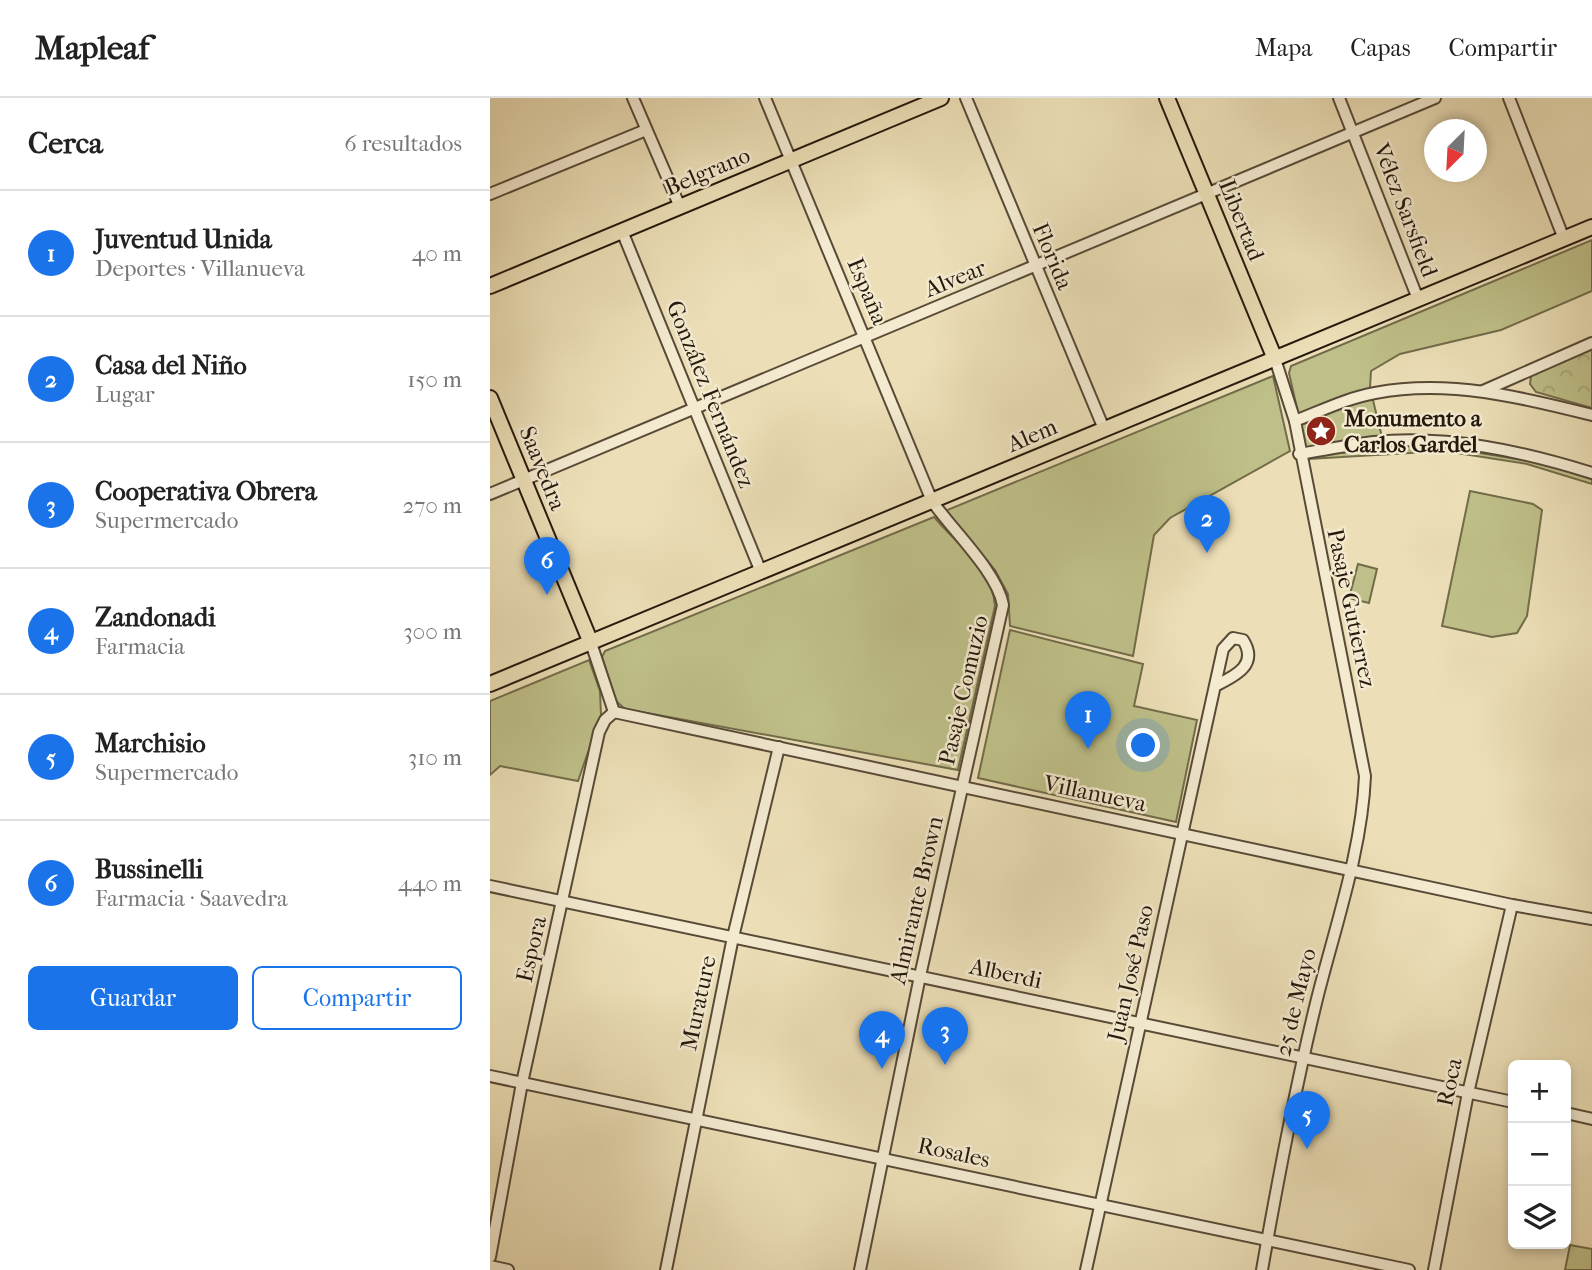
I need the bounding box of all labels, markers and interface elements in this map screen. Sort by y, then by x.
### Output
text: Mapleaf [35,29,149,68]
text: Mapa [1255,34,1312,62]
text: Capas [1350,34,1411,62]
text: Compartir [1449,34,1557,62]
north arrow [1424,119,1487,182]
text: Cerca [28,126,103,161]
text: 6 resultados [344,130,462,157]
street label: Vélez Sarsfield [1367,138,1444,281]
street label: Belgrano [660,141,754,202]
street label: Libertad [1213,176,1270,265]
street label: Florida [1026,219,1079,294]
text: Juventud Unida [95,224,272,255]
text: 1 [47,240,55,267]
text: 40 m [412,240,462,267]
street label: España [842,254,894,329]
street label: Alvear [920,254,990,303]
text: Deportes · Villanueva [95,255,305,282]
street label: González Fernández [661,297,760,492]
text: Casa del Niño [95,350,247,381]
text: 2 [45,366,57,393]
text: 150 m [407,366,462,393]
text: Lugar [95,381,155,408]
place label: Monumento a Carlos Gardel [1344,405,1483,458]
street label: Alem [1002,413,1061,458]
place icon: Monumento a Carlos Gardel [1304,414,1338,448]
street label: Saavedra [514,422,572,514]
text: Cooperativa Obrera [95,476,317,507]
text: 3 [46,492,56,519]
text: 270 m [402,492,462,519]
pin: 2 [1184,495,1230,553]
text: Supermercado [95,507,239,534]
street label: Pasaje Gutierrez [1321,526,1382,690]
pin: 6 [524,537,570,595]
text: Zandonadi [95,602,216,633]
street label: Pasaje Comuzio [933,613,994,768]
text: 4 [44,618,58,645]
text: 300 m [403,618,462,645]
text: Farmacia [95,633,185,660]
pin: 1 [1065,691,1111,749]
text: Marchisio [95,728,206,759]
your location [1126,728,1160,762]
text: 5 [46,744,56,771]
text: 310 m [408,744,462,771]
text: Supermercado [95,759,239,786]
street label: Villanueva [1040,769,1149,818]
street label: Almirante Brown [884,813,949,988]
text: Bussinelli [95,854,203,885]
text: 6 [45,870,57,897]
text: 440 m [398,870,462,897]
text: Farmacia · Saavedra [95,885,288,912]
street label: Juan José Paso [1101,902,1159,1046]
street label: Espora [511,913,552,985]
street label: 25 de Mayo [1269,945,1322,1059]
street label: Alberdi [966,952,1045,994]
street label: Murature [675,953,722,1053]
button: Guardar [28,966,238,1030]
button: Compartir [252,966,462,1030]
pin: 3 [922,1007,968,1065]
pin: 4 [859,1011,905,1069]
street label: Roca [1431,1055,1468,1109]
map controls [1508,1060,1571,1249]
button: + [1508,1060,1571,1123]
pin: 5 [1284,1091,1330,1149]
button: − [1508,1123,1571,1186]
street label: Rosales [915,1132,993,1173]
button: layers [1508,1186,1571,1249]

